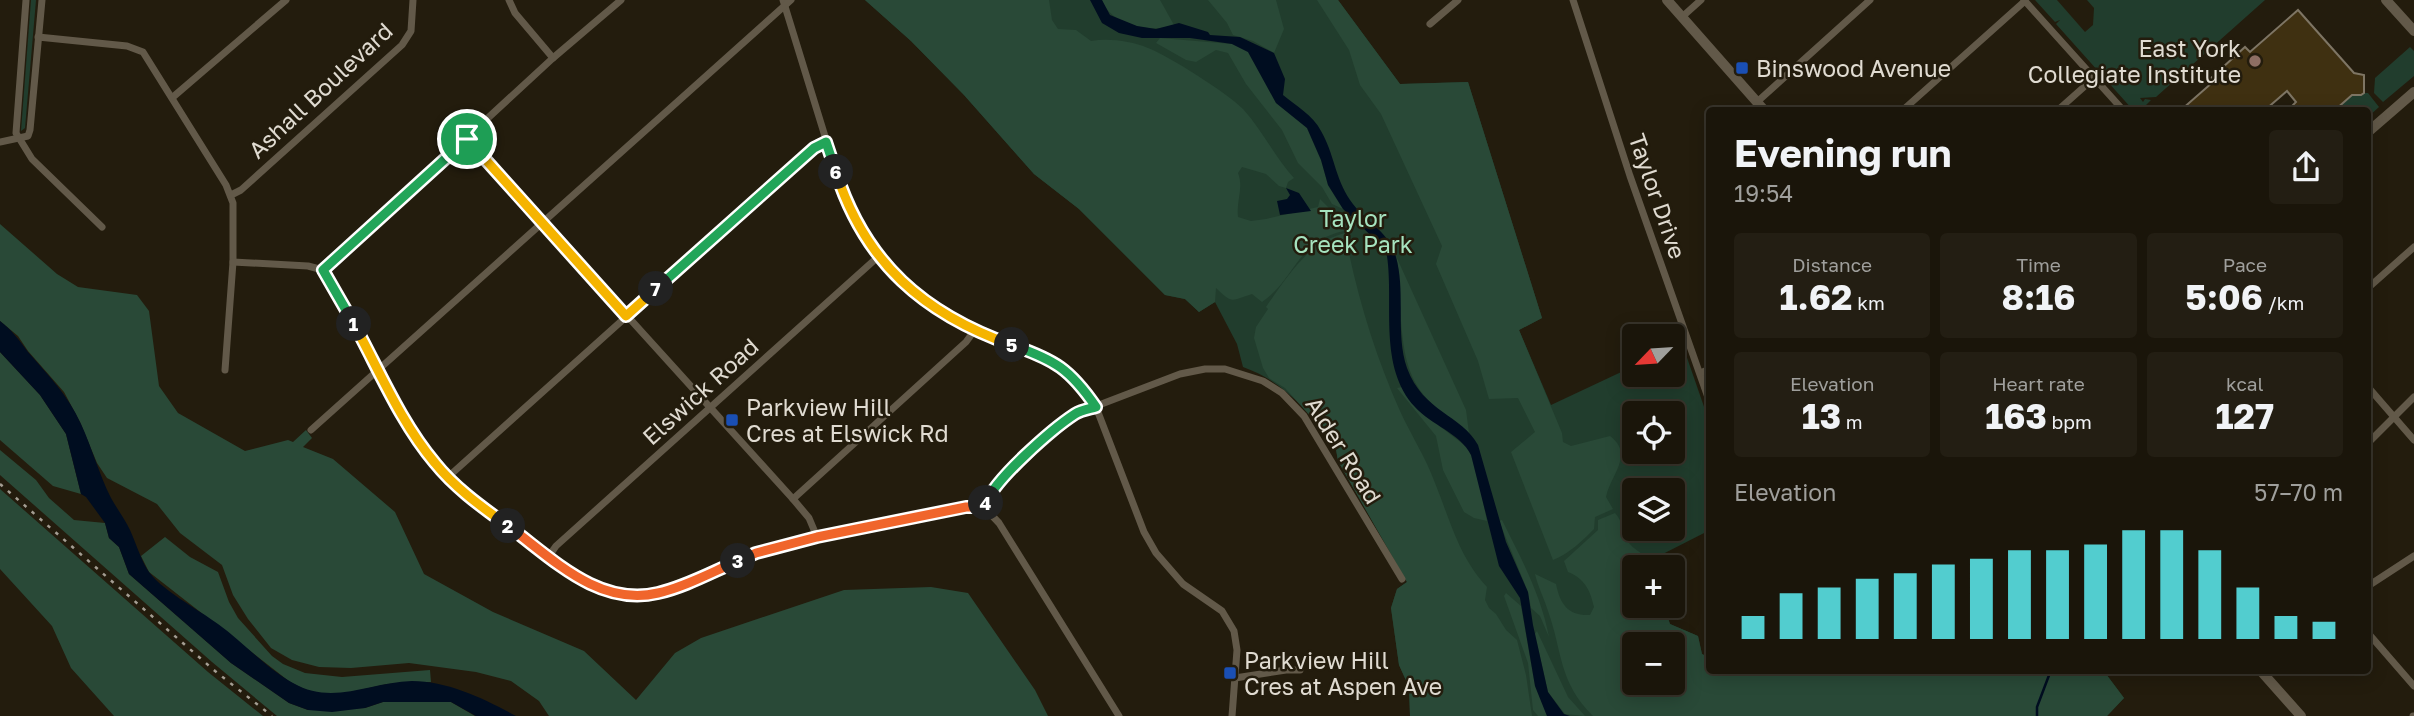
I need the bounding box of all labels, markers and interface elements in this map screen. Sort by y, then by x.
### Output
street label: Ashall Boulevard [242,16,398,164]
place label: East York Collegiate Institute [2028,34,2241,88]
marker: East York Collegiate Institute [2247,53,2263,69]
place label: Binswood Avenue [1756,54,1951,82]
marker: Binswood Avenue [1734,60,1750,76]
pin [437,109,497,169]
icon: arrive [448,120,486,158]
street label: Taylor Drive [1624,130,1692,262]
text: Evening run [1734,130,1952,175]
button: share [2269,130,2343,204]
pin: 6 [818,154,854,190]
text: 6 [829,160,842,183]
text: 19:54 [1734,179,1793,207]
park label: Taylor Creek Park [1293,204,1413,258]
text: Distance [1792,253,1872,276]
text: Time [2016,253,2061,276]
text: Pace [2223,253,2267,276]
pin: 7 [638,272,674,306]
text: 1.62 [1780,276,1852,318]
text: 8:16 [2002,276,2075,318]
text: 5:06 [2185,276,2263,318]
text: 7 [650,277,661,300]
text: km [1852,291,1885,314]
text: /km [2263,291,2304,314]
pin: 1 [336,306,372,342]
text: 1 [349,312,358,335]
north arrow [1622,324,1685,387]
map controls [1622,324,1685,695]
pin: 5 [995,328,1030,362]
street label: Elswick Road [636,332,764,450]
text: 5 [1006,333,1017,356]
text: Elevation [1790,372,1874,395]
text: Heart rate [1992,372,2085,395]
text: kcal [2226,372,2264,395]
street label: Alder Road [1300,391,1388,509]
place label: Parkview Hill Cres at Elswick Rd [746,393,949,447]
text: 13 [1802,395,1841,437]
text: 163 [1985,395,2047,437]
text: 127 [2216,395,2274,437]
button: locate [1622,401,1685,464]
text: m [1841,410,1863,433]
text: bpm [2047,410,2092,433]
marker: Parkview Hill Cres at Elswick Rd [724,412,740,428]
button: layers [1622,478,1685,541]
text: Elevation [1734,478,1836,506]
text: 57–70 m [2254,478,2343,506]
pin: 4 [968,486,1004,520]
text: 4 [980,491,991,514]
pin: 2 [490,508,526,544]
text: 2 [502,514,513,537]
pin: 3 [720,544,756,578]
text: 3 [732,549,743,572]
button: + [1622,555,1685,618]
button: − [1622,632,1685,695]
place label: Parkview Hill Cres at Aspen Ave [1244,646,1442,700]
marker: Parkview Hill Cres at Aspen Ave [1222,665,1238,681]

